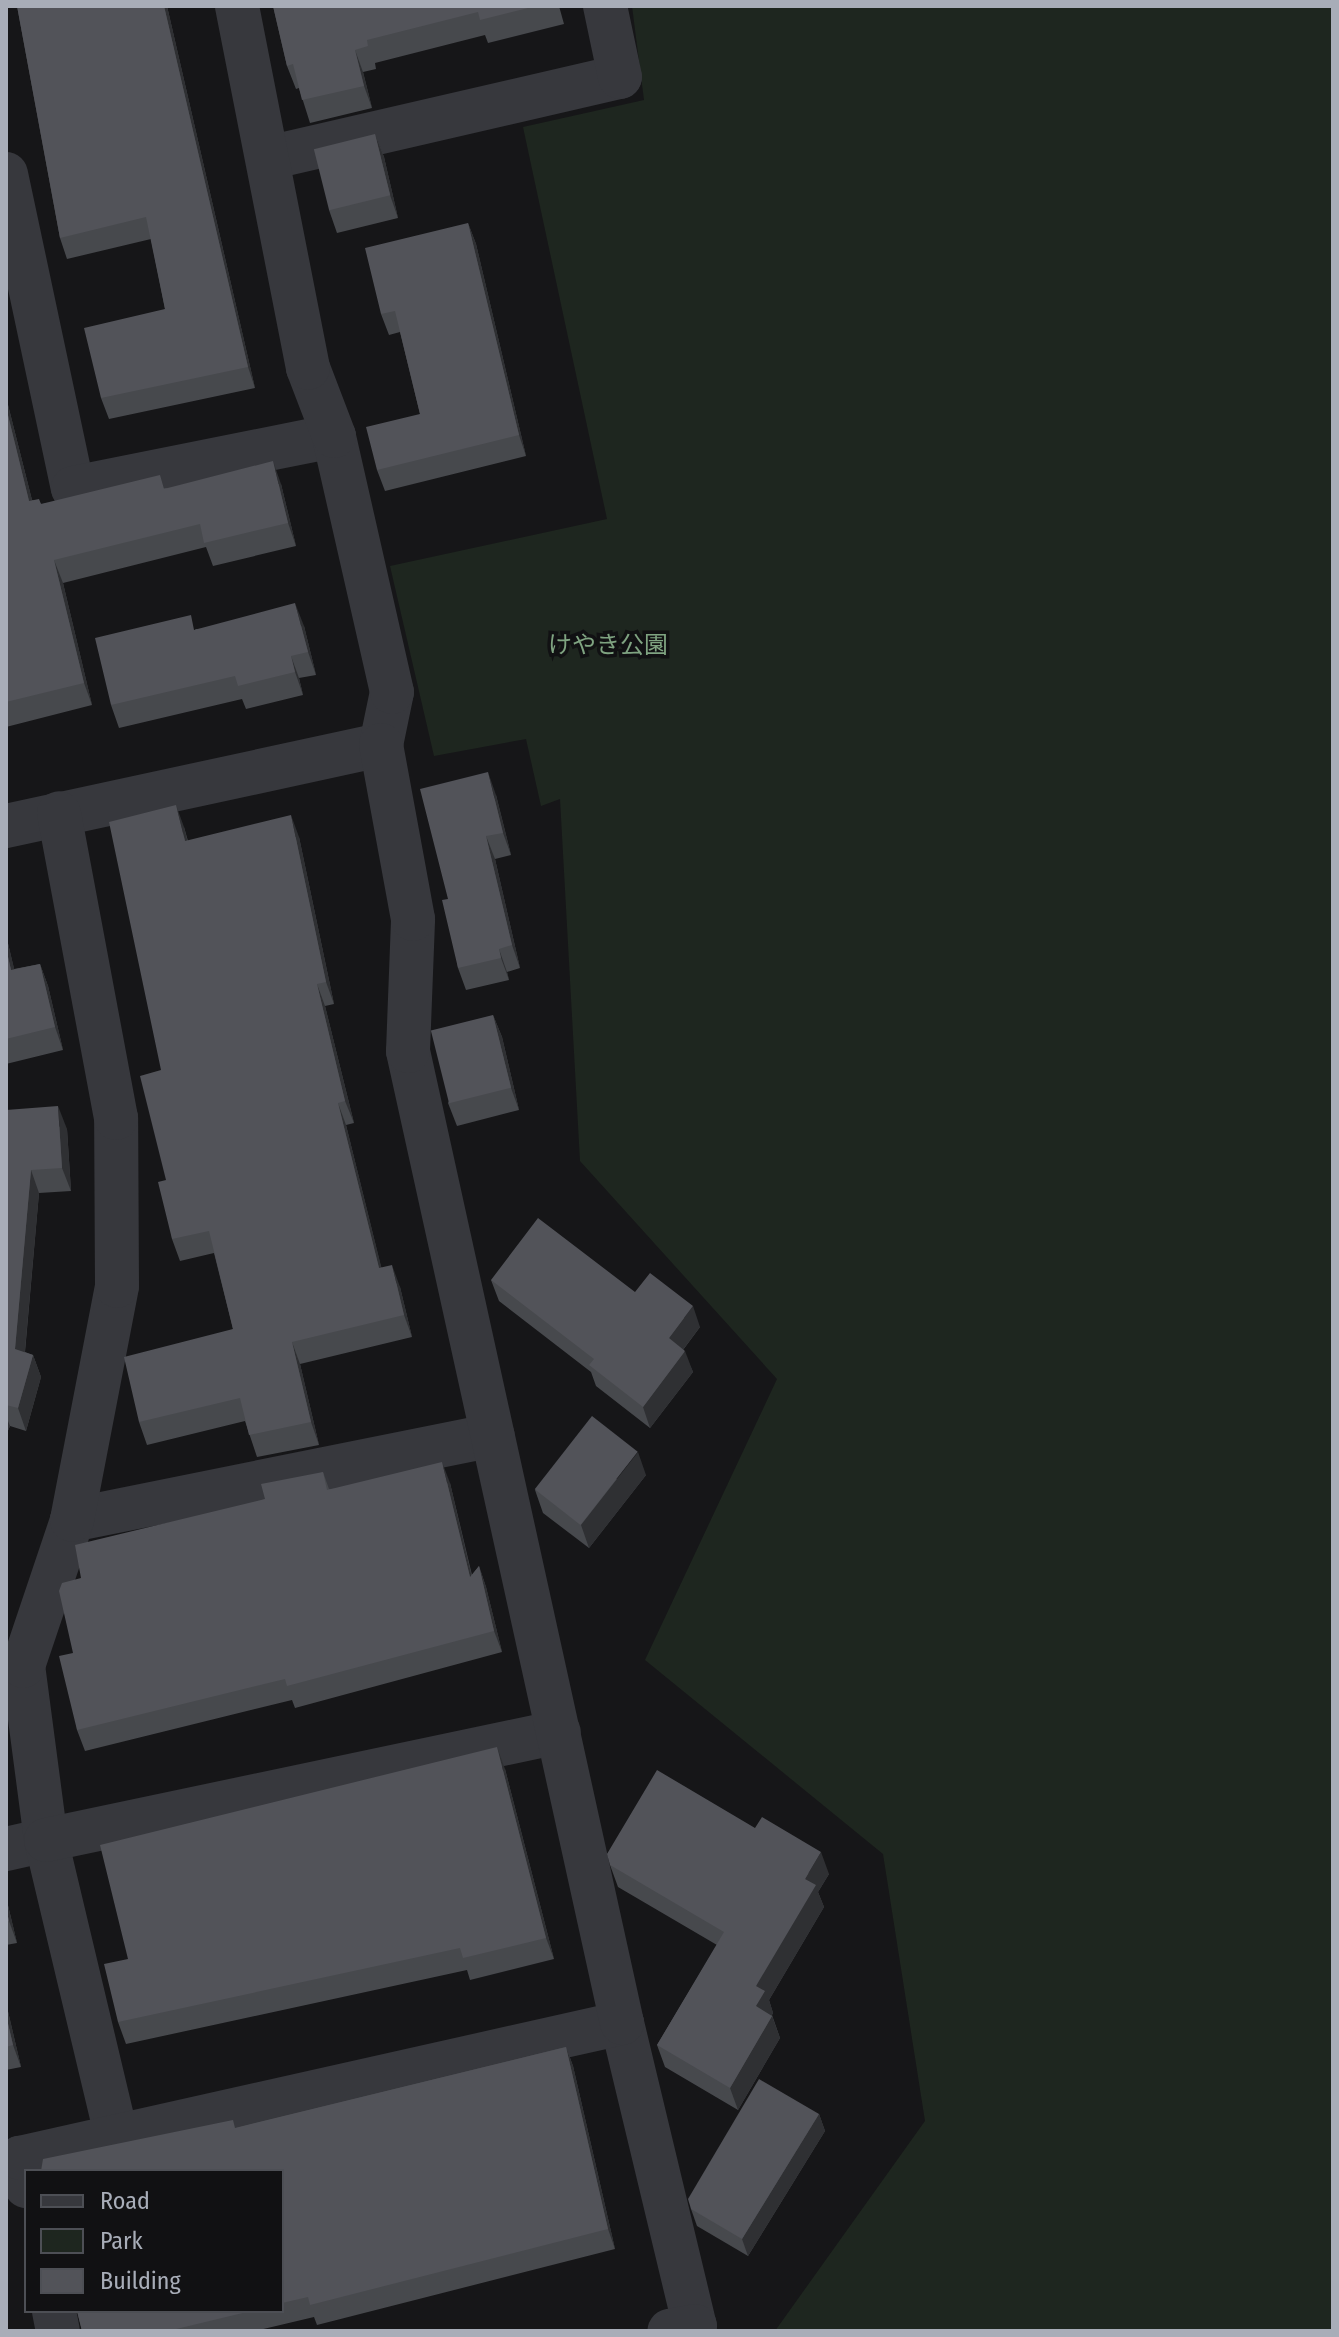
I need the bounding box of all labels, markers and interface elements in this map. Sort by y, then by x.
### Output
park label: けやき公園 [548,632,668,660]
legend [24,2169,284,2313]
text: Road [100,2187,150,2215]
text: Park [100,2227,143,2255]
text: Building [100,2267,181,2295]

